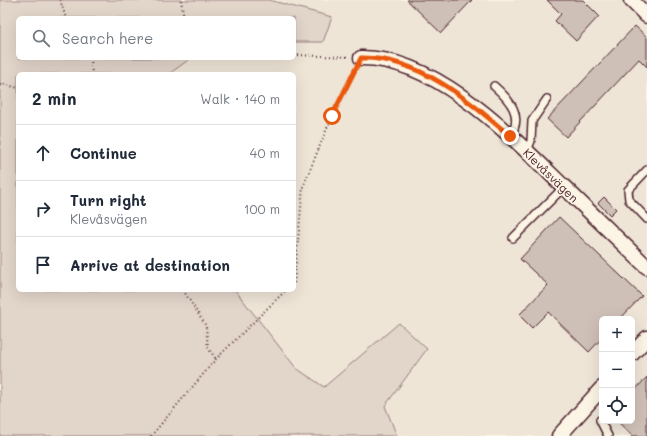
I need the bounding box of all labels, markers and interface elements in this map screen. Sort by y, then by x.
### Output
search box [16,16,296,60]
icon: search [30,27,52,49]
text: Search here [62,28,153,48]
text: 2 min [32,87,77,109]
text: Walk · 140 m [200,90,280,107]
route start [323,107,341,125]
route end [501,127,519,145]
icon: ahead [32,142,54,164]
text: Continue [70,143,137,163]
text: 40 m [250,144,280,161]
street label: Klevåsvägen [520,144,582,206]
text: Turn right [70,190,147,210]
icon: right [32,198,54,220]
text: 100 m [244,200,280,217]
text: Klevåsvägen [70,210,147,227]
icon: arrive [32,254,54,276]
text: Arrive at destination [70,255,230,275]
map controls [599,316,635,424]
button: + [599,316,635,352]
button: − [599,352,635,388]
button: locate [599,388,635,424]

